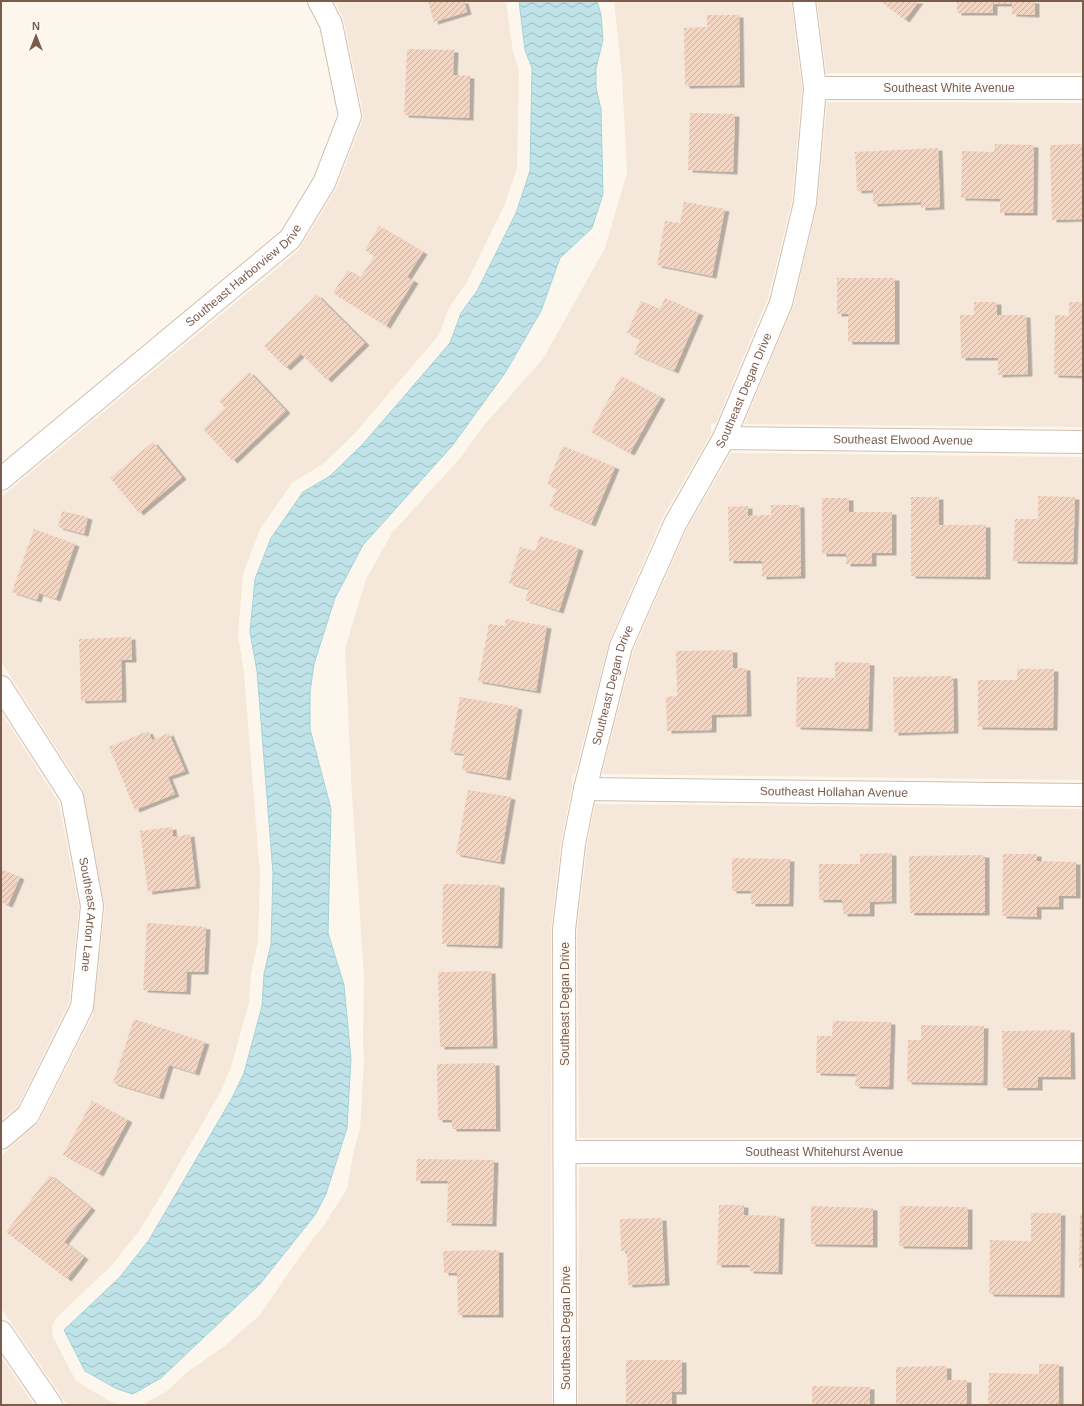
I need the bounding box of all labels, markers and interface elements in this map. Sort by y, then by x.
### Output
north arrow [16,16,56,56]
text: N [32,20,40,32]
street label: Southeast White Avenue [883,81,1015,95]
street label: Southeast Harborview Drive [183,221,305,330]
street label: Southeast Degan Drive [713,330,775,451]
street label: Southeast Elwood Avenue [833,432,973,448]
street label: Southeast Degan Drive [589,623,636,747]
street label: Southeast Hollahan Avenue [760,784,908,800]
street label: Southeast Arton Lane [76,856,99,973]
street label: Southeast Degan Drive [558,942,572,1066]
street label: Southeast Whitehurst Avenue [745,1145,903,1159]
street label: Southeast Degan Drive [559,1266,573,1390]

